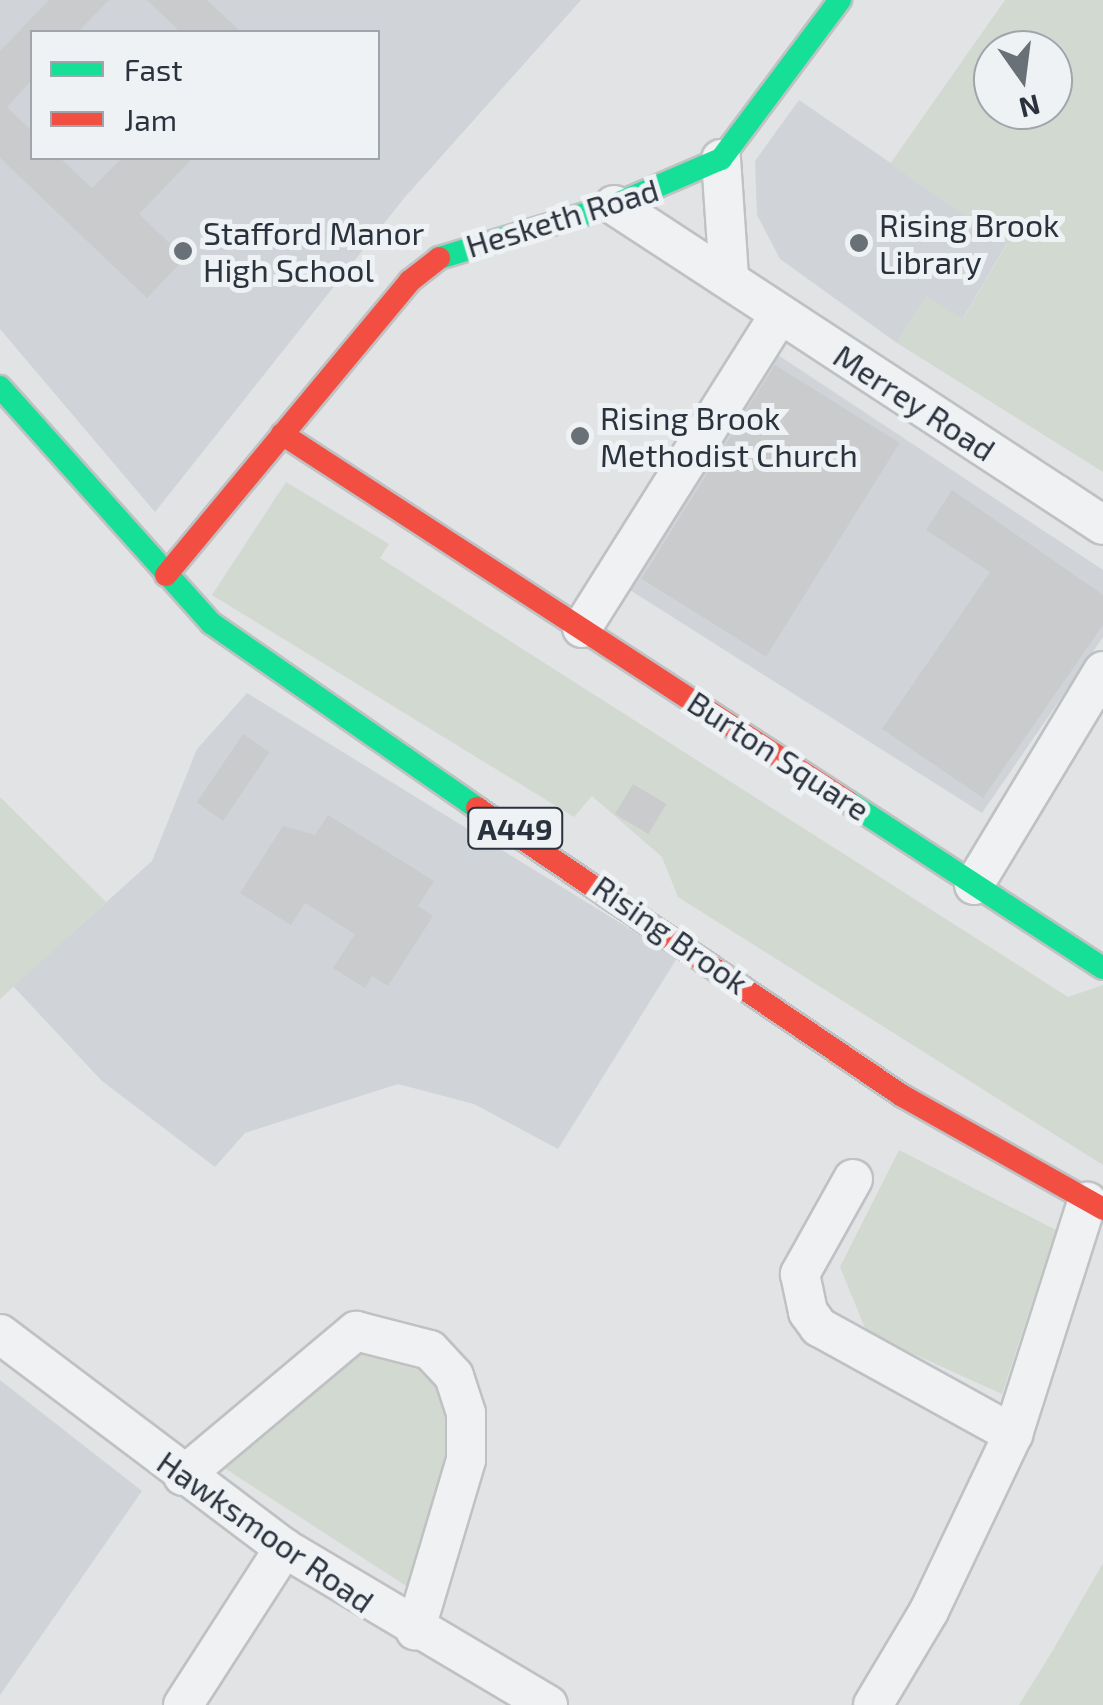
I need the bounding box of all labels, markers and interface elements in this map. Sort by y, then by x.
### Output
legend [30,30,380,160]
north arrow [973,30,1073,130]
text: Fast [124,51,183,87]
text: N [1016,88,1044,126]
text: Jam [124,101,177,137]
street label: Hesketh Road [461,169,663,265]
place label: Rising Brook Library [879,206,1059,281]
place label: Stafford Manor High School [203,214,424,289]
marker: Rising Brook Library [848,232,870,254]
marker: Stafford Manor High School [172,240,194,262]
street label: Merrey Road [827,335,1003,469]
place label: Rising Brook Methodist Church [600,399,858,474]
marker: Rising Brook Methodist Church [569,425,591,447]
street label: Burton Square [681,682,877,828]
road number: A449 [465,803,565,853]
street label: Rising Brook [586,867,756,1001]
street label: Hawksmoor Road [150,1442,382,1620]

